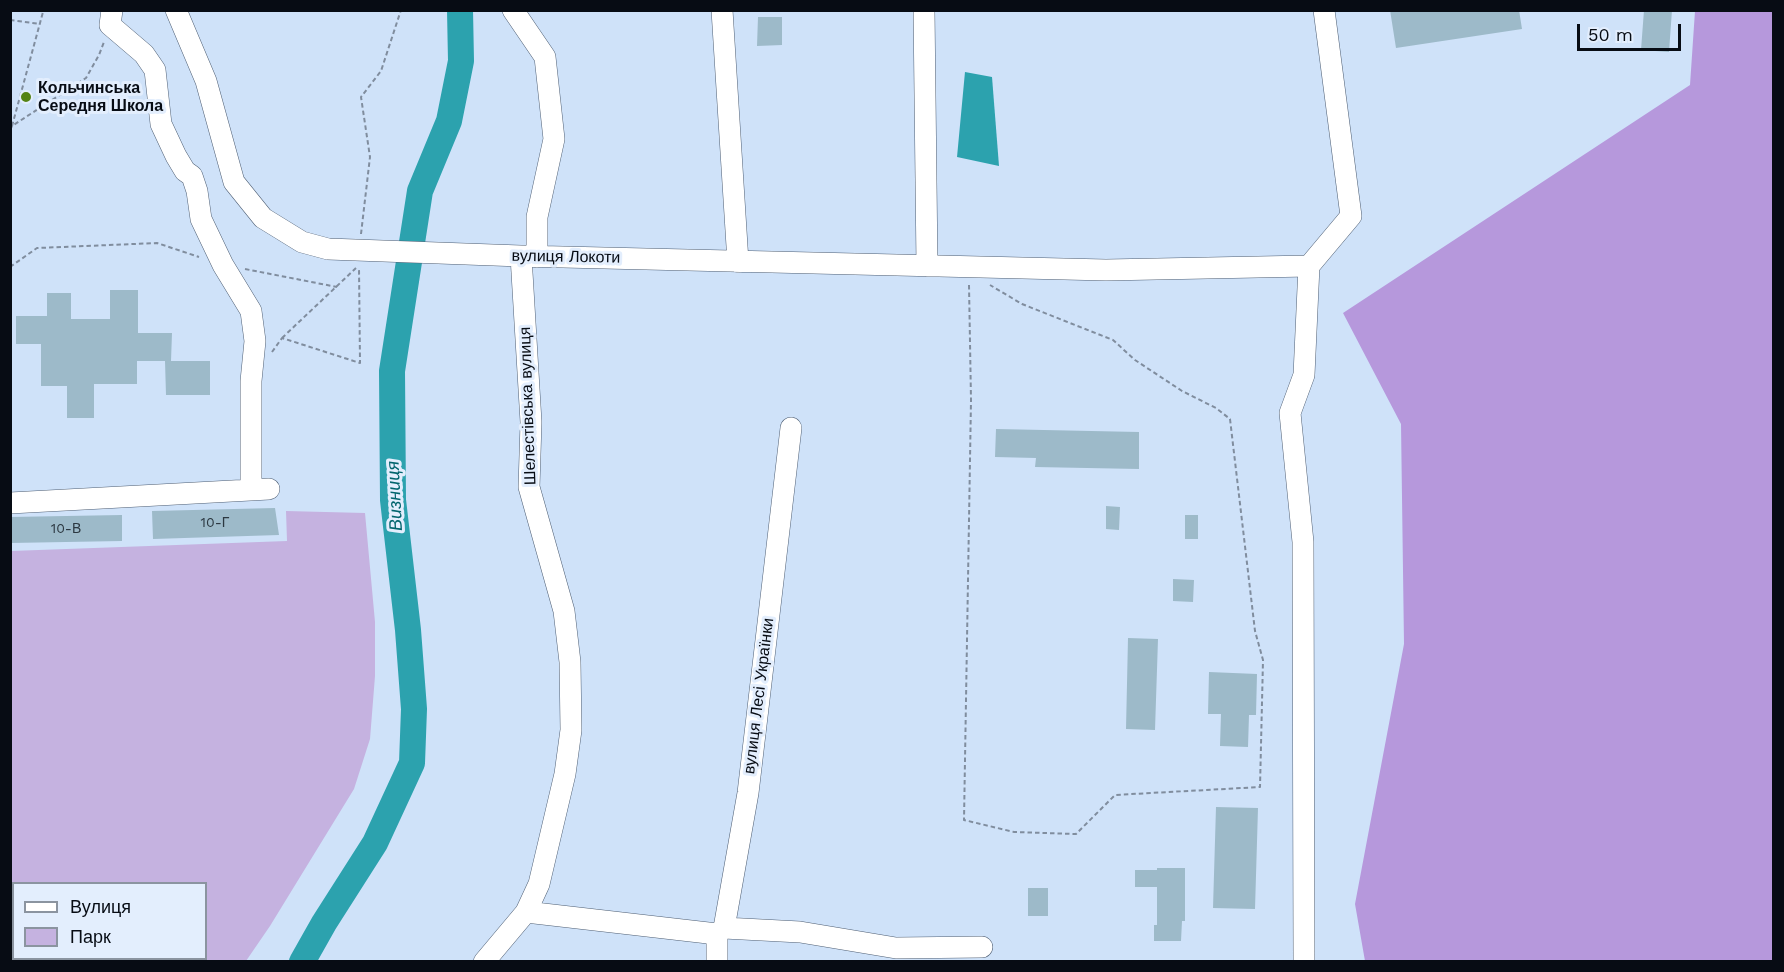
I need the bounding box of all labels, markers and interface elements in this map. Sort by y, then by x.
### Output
scale bar [1580,12,1684,50]
text: 50 m [1588,24,1633,45]
place label: Кольчинська Середня Школа [38,78,163,116]
marker: Кольчинська Середня Школа [19,90,33,104]
street label: вулиця Локоти [511,246,621,268]
street label: Шелестівська вулиця [516,327,540,485]
water label: Визниця [382,460,408,532]
house number: 10-Г [201,515,229,531]
house number: 10-В [51,521,81,537]
street label: вулиця Лесі Українки [740,617,778,775]
legend [12,882,207,960]
text: Вулиця [70,896,131,917]
text: Парк [70,926,111,947]

